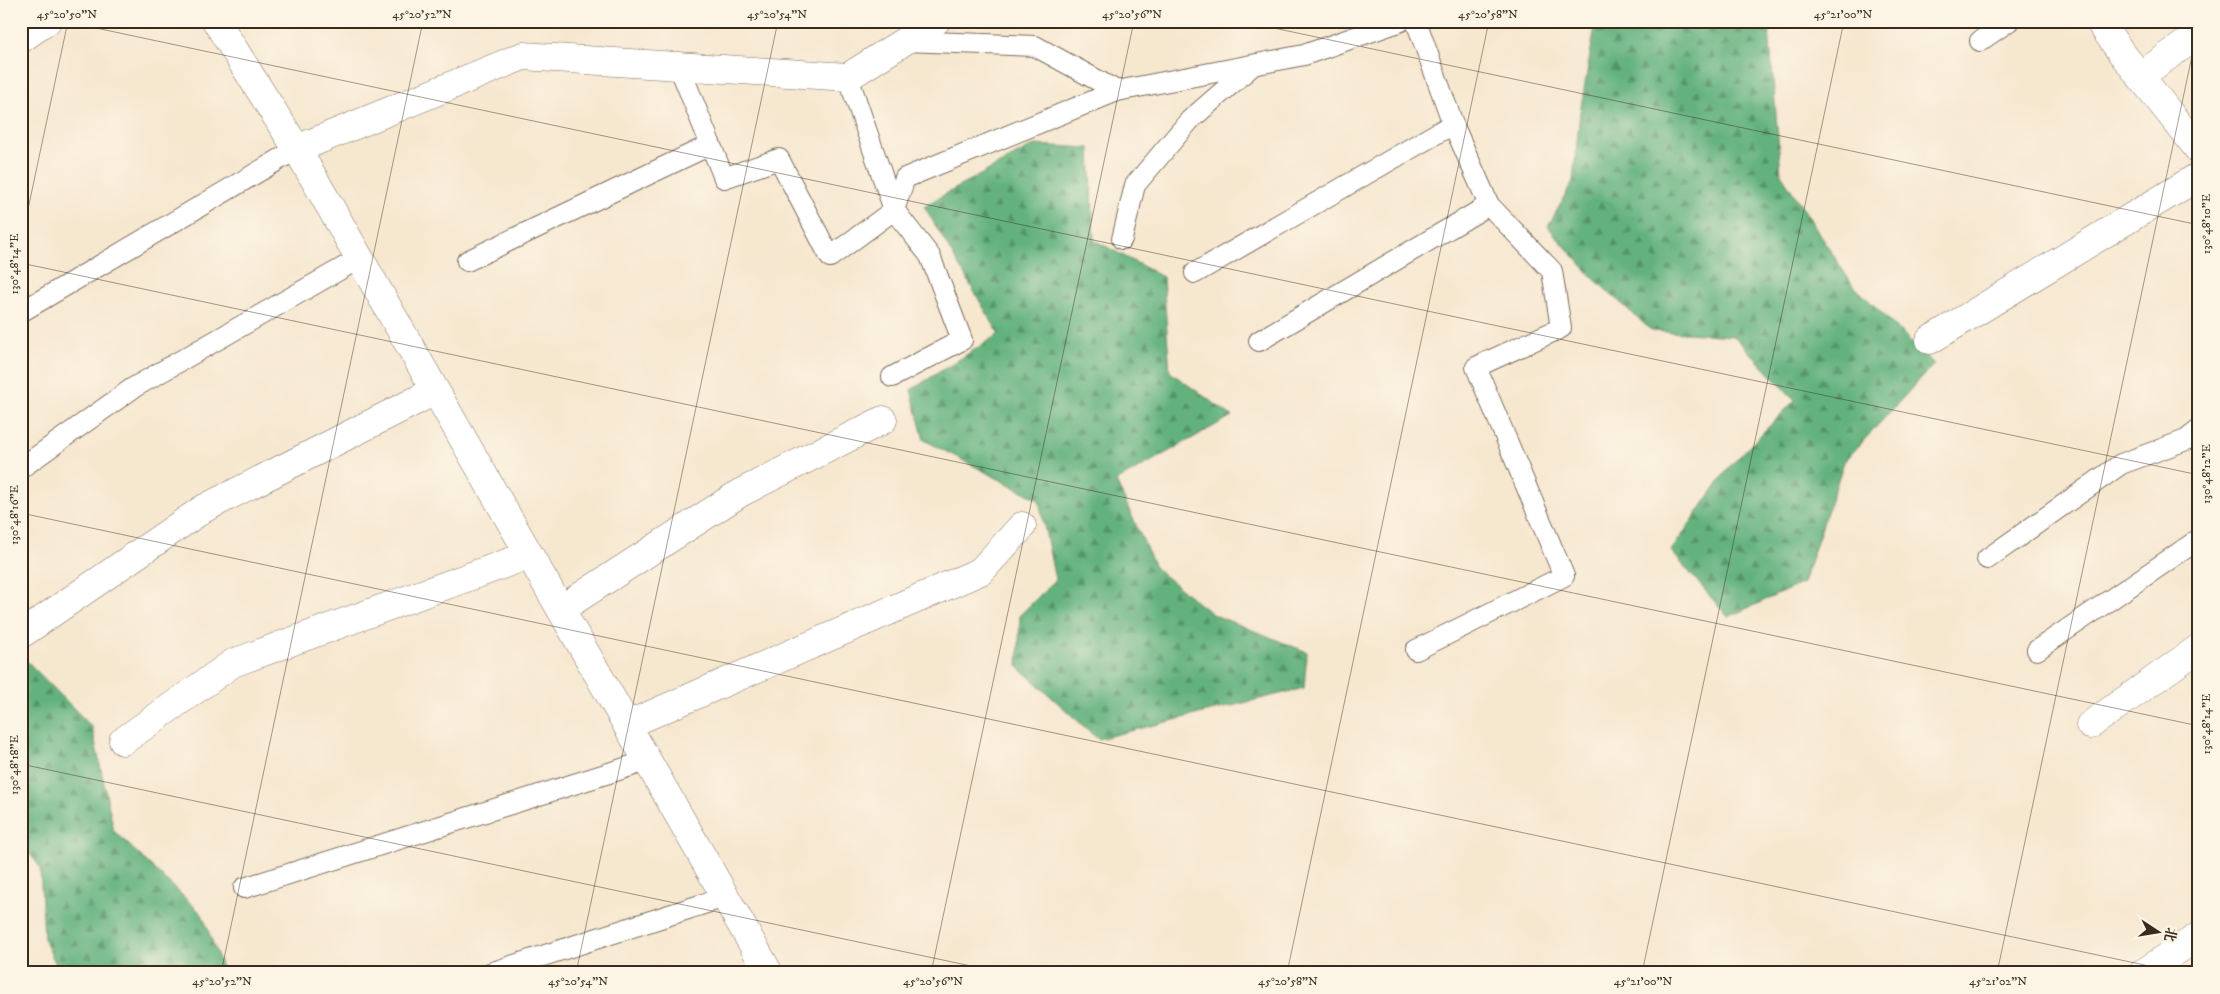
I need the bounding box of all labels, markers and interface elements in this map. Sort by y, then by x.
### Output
text: 45°20'50"N [37,7,97,22]
text: 45°20'52"N [392,7,452,22]
text: 45°20'54"N [747,7,807,22]
text: 45°20'56"N [1102,7,1162,22]
text: 45°20'58"N [1458,7,1518,22]
text: 45°21'00"N [1814,7,1873,22]
text: 130°48'10"E [2199,193,2214,254]
text: 130°48'14"E [7,233,22,294]
text: 130°48'12"E [2199,444,2214,504]
text: 130°48'16"E [7,484,22,545]
text: 130°48'14"E [2199,693,2214,754]
text: 130°48'18"E [7,734,22,795]
north arrow [2132,906,2182,956]
text: 北 [2159,926,2180,943]
text: 45°20'52"N [192,974,252,989]
text: 45°20'54"N [548,974,608,989]
text: 45°20'56"N [903,974,963,989]
text: 45°20'58"N [1258,974,1318,989]
text: 45°21'00"N [1614,974,1673,989]
text: 45°21'02"N [1969,974,2027,989]

